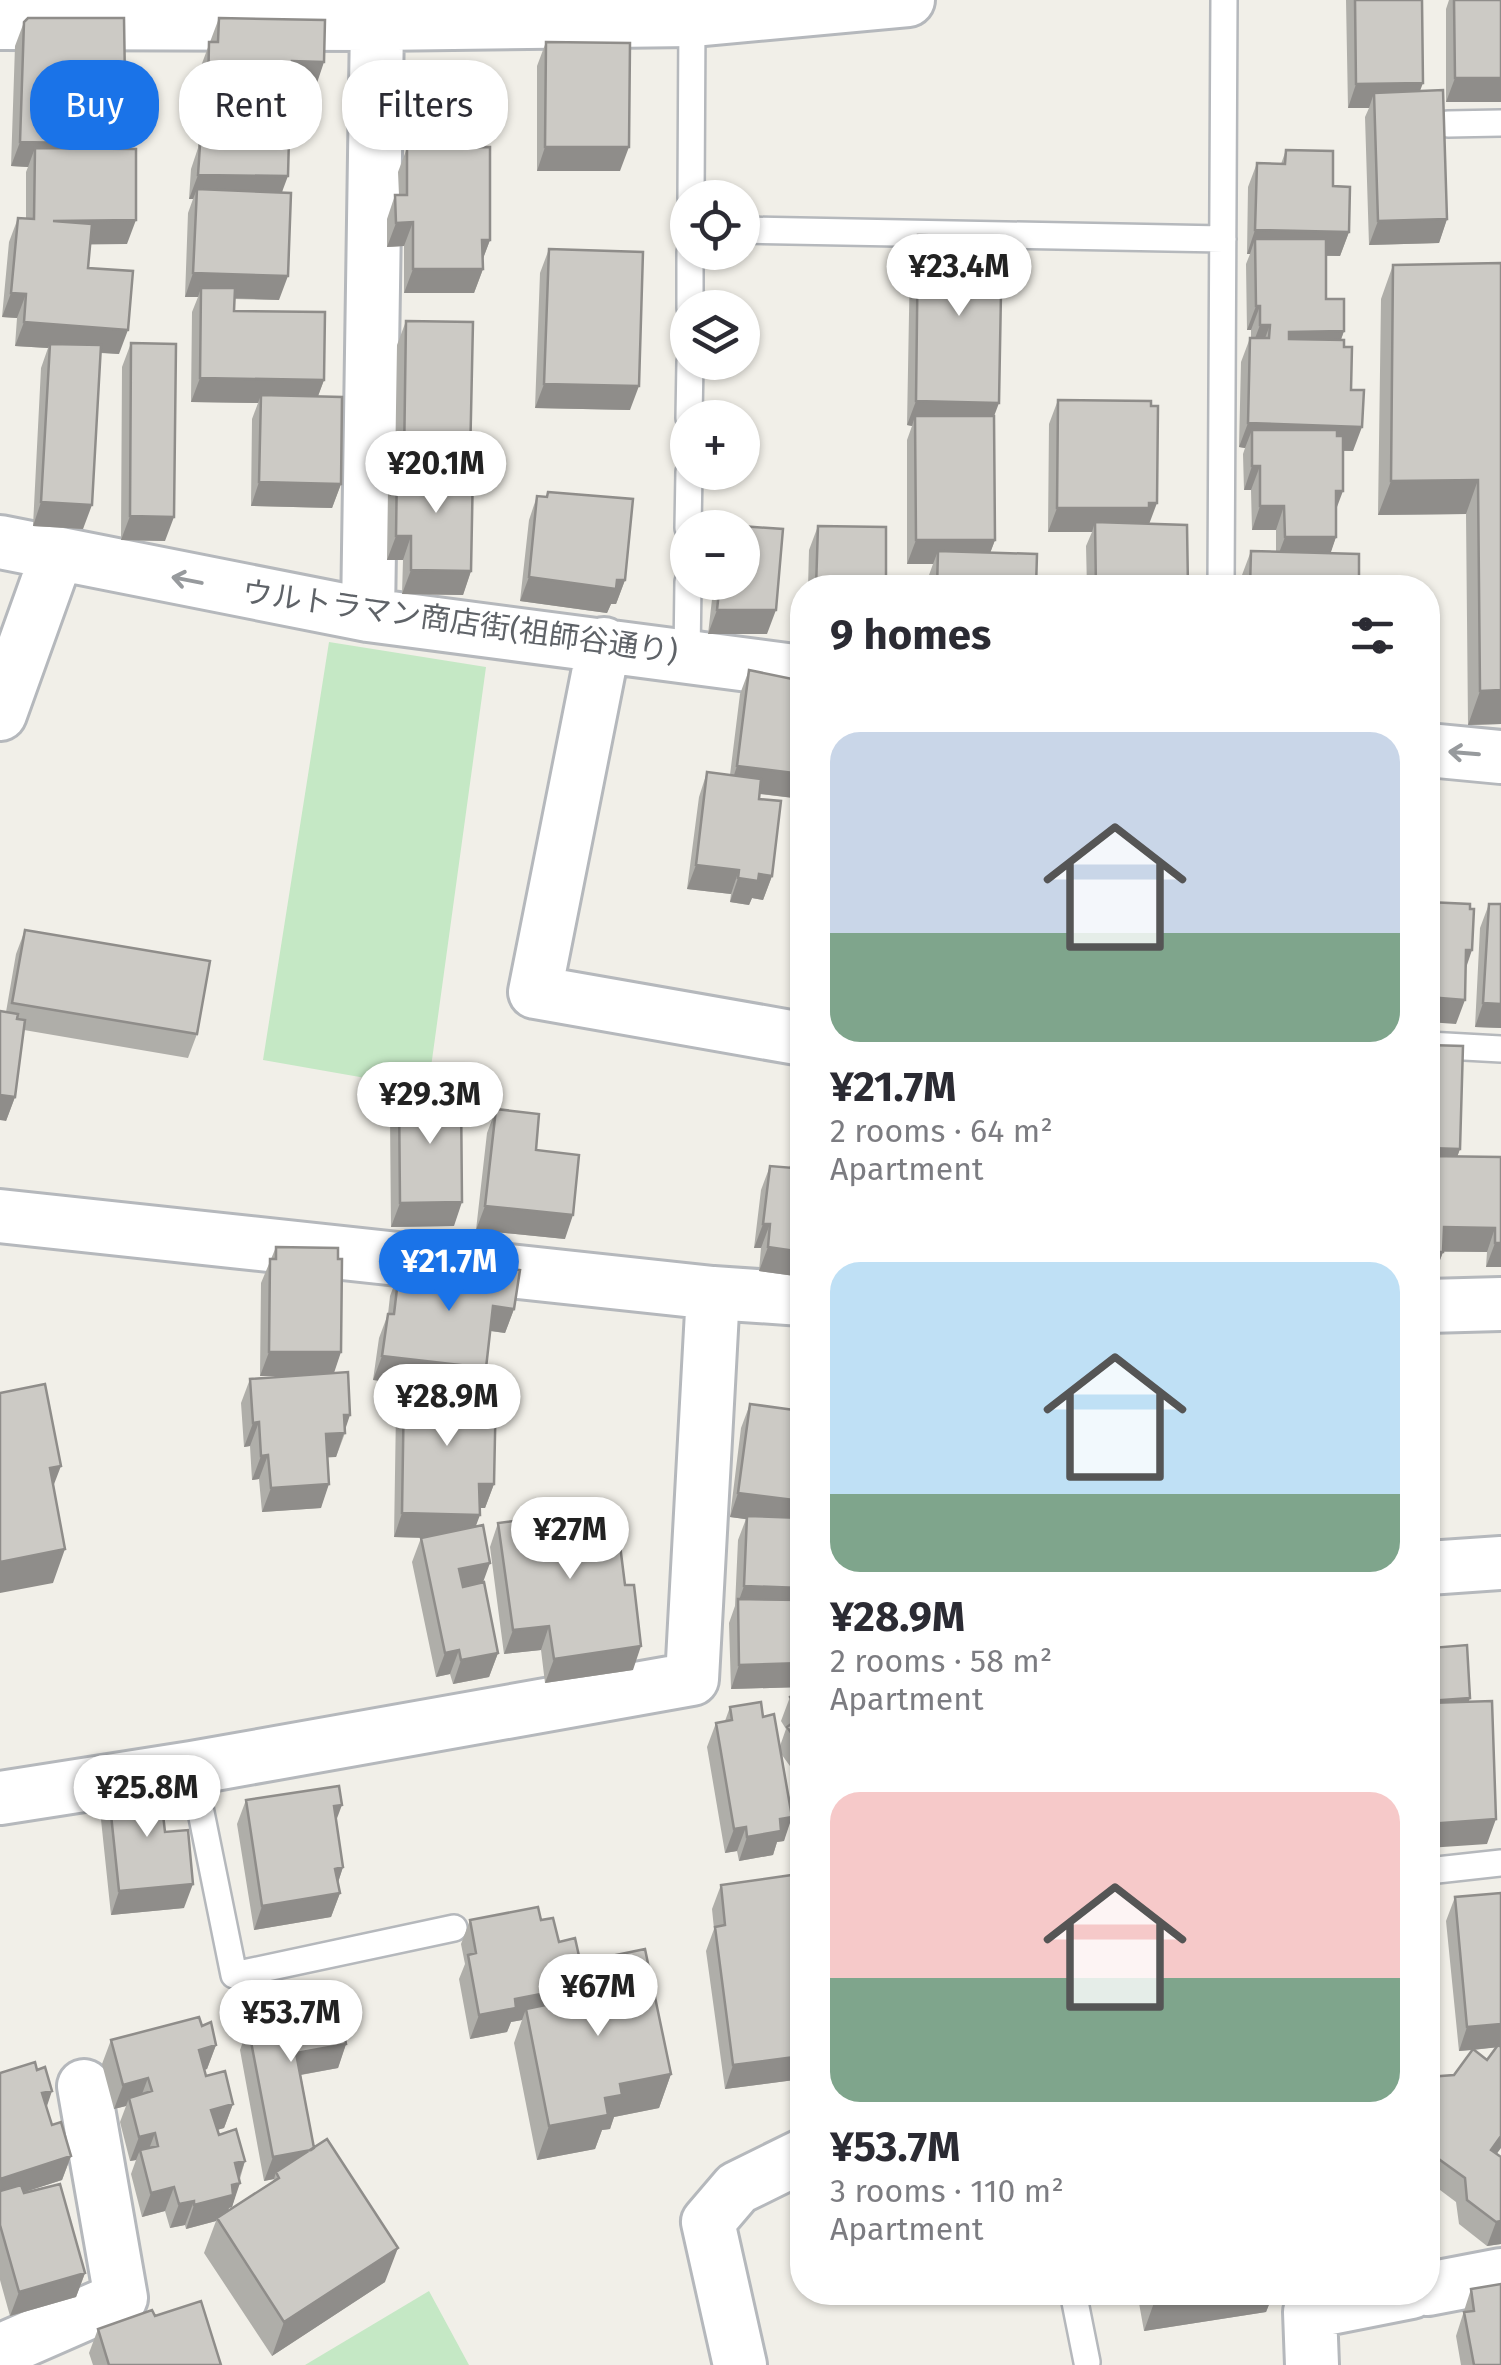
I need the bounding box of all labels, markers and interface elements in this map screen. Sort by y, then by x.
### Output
chip: Buy [30,60,159,150]
chip: Rent [179,60,322,150]
chip: Filters [342,60,508,150]
map controls [670,180,760,600]
button: locate [670,180,760,270]
pin: ¥23.4M [878,234,1040,319]
text: ¥23.4M [909,247,1009,285]
button: layers [670,290,760,380]
button: + [670,400,760,490]
pin: ¥20.1M [355,431,517,516]
text: ¥20.1M [387,444,485,482]
button: − [670,510,760,600]
one-way arrow [171,570,204,589]
street label: ウルトラマン商店街(祖師谷通り) [240,574,680,670]
icon: filters [1345,608,1400,663]
text: 9 homes [830,610,991,660]
one-way arrow [1449,744,1481,763]
icon: home [1025,797,1205,977]
pin: ¥29.3M [349,1062,511,1147]
text: ¥21.7M [830,1062,956,1112]
text: ¥29.3M [379,1075,481,1113]
text: 2 rooms · 64 m² [830,1112,1053,1150]
text: Apartment [830,1150,984,1188]
pin: ¥21.7M [368,1229,530,1314]
text: ¥21.7M [401,1242,497,1280]
icon: home [1025,1327,1205,1507]
pin: ¥28.9M [366,1364,528,1449]
text: ¥28.9M [396,1377,498,1415]
pin: ¥27M [511,1497,629,1582]
text: ¥27M [533,1510,607,1548]
text: ¥28.9M [830,1592,965,1642]
text: 2 rooms · 58 m² [830,1642,1052,1680]
text: Apartment [830,1680,984,1718]
pin: ¥25.8M [66,1755,228,1840]
text: ¥25.8M [96,1768,198,1806]
icon: home [1025,1857,1205,2037]
pin: ¥67M [539,1954,657,2039]
text: ¥67M [561,1967,635,2005]
pin: ¥53.7M [210,1980,372,2065]
text: ¥53.7M [241,1993,341,2031]
text: ¥53.7M [830,2122,960,2172]
text: 3 rooms · 110 m² [830,2172,1064,2210]
text: Apartment [830,2210,984,2248]

